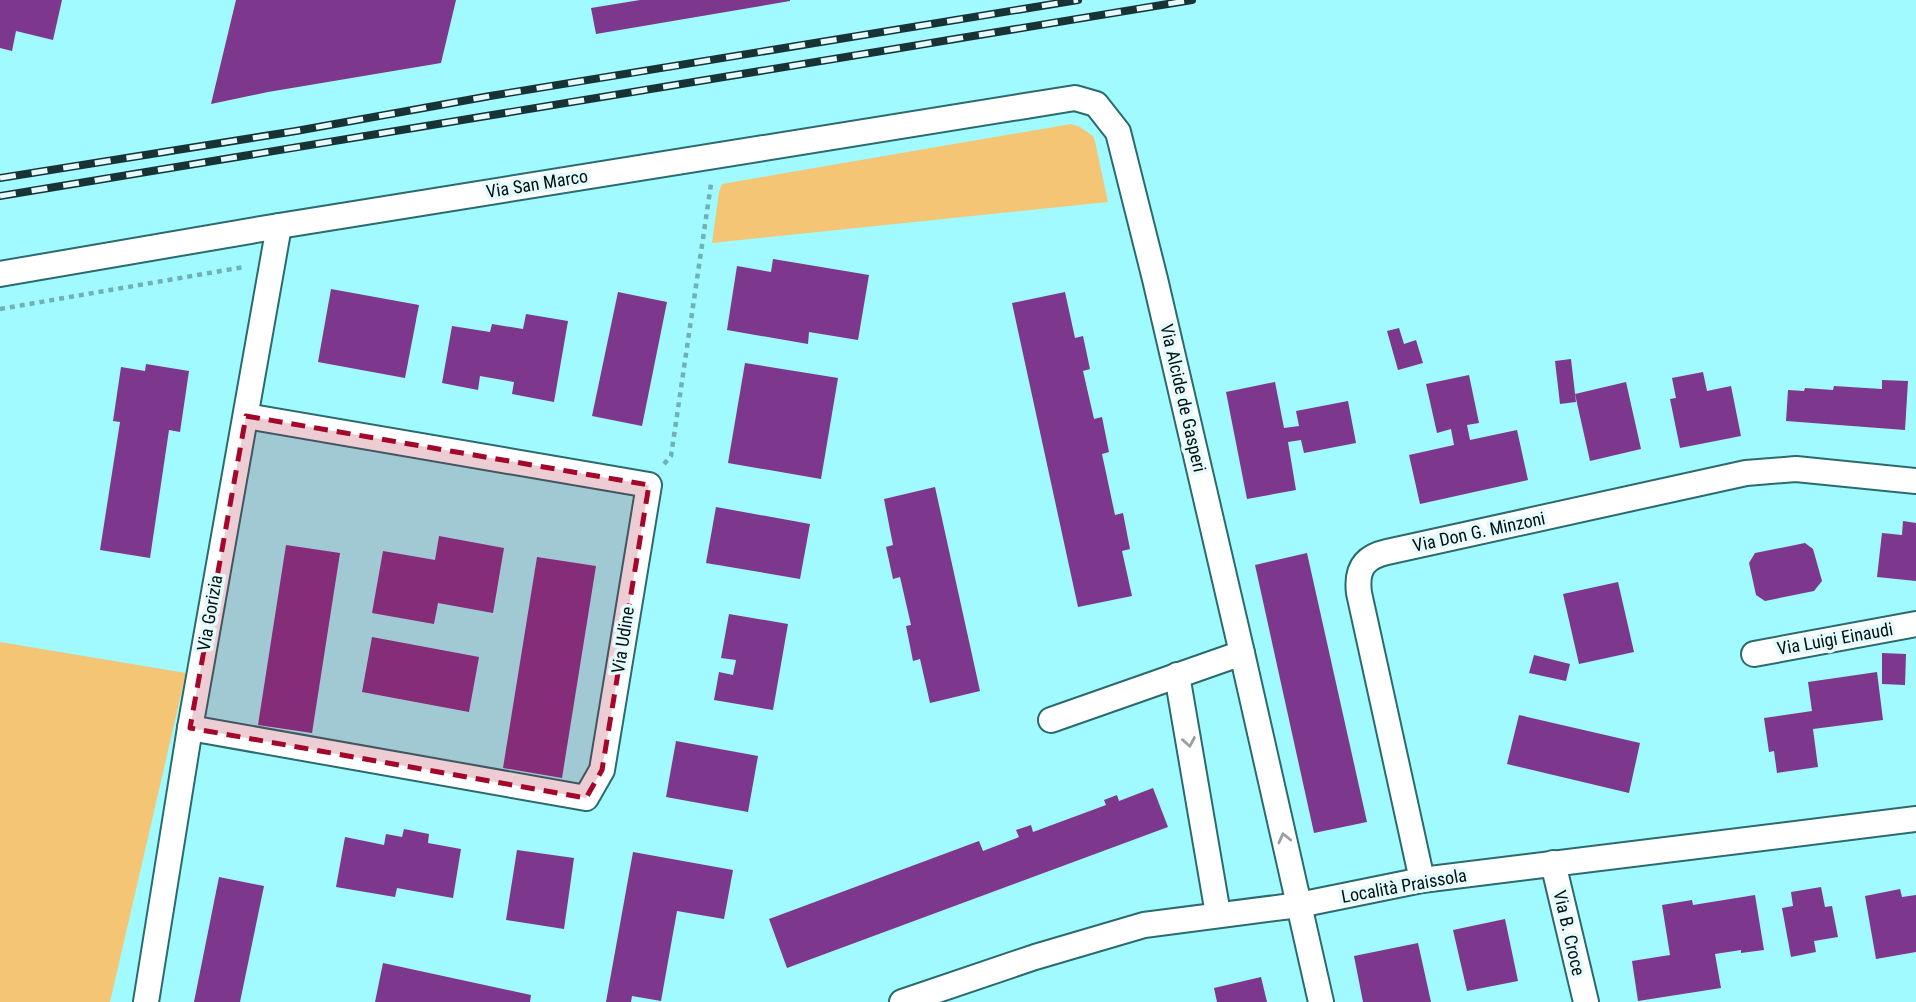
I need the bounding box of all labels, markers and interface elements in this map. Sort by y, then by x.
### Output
street label: Via San Marco [485,165,589,202]
street label: Via Alcide de Gasperi [1156,322,1211,474]
street label: Via Don G. Minzoni [1411,507,1547,556]
street label: Via Gorizia [192,573,227,653]
street label: Via Udine [607,605,638,675]
street label: Via Luigi Einaudi [1775,618,1895,659]
one-way arrow [1180,736,1195,748]
one-way arrow [1278,832,1293,844]
street label: Località Praissola [1340,864,1468,907]
street label: Via B. Croce [1549,888,1590,978]

